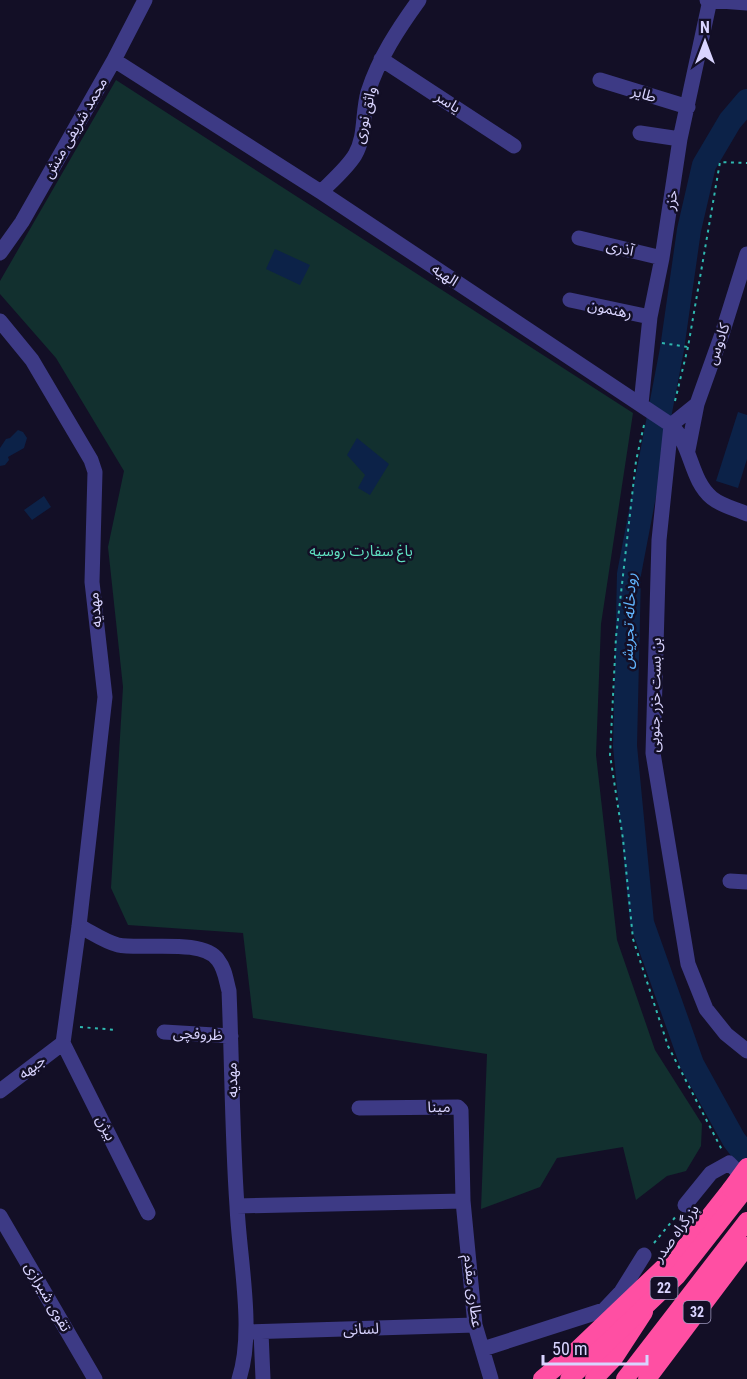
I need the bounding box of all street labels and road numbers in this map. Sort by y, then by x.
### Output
street label: محمد شریفی منش [39,74,111,182]
street label: طایر [628,81,659,106]
street label: واثق نوری [350,85,381,146]
street label: یاسر [431,87,464,117]
street label: خزر [660,188,682,212]
street label: آذری [605,236,636,260]
street label: الهیه [428,260,462,290]
street label: رهنمون [586,296,634,322]
street label: کادوس [703,320,734,367]
street label: مهدیه [84,592,106,628]
street label: بن بست خزر جنوبی [645,637,665,753]
street label: ظروفچی [172,1024,223,1045]
street label: جبهه [15,1051,49,1083]
street label: مهدیه [222,1062,242,1098]
street label: مینا [427,1098,451,1116]
street label: بیژن [92,1112,120,1144]
street label: بزرگراه صدر [649,1201,703,1266]
street label: عطاری مقدم [458,1253,486,1329]
street label: تقوی شیرازی [21,1259,75,1335]
road number: 22 [650,1277,678,1299]
road number: 32 [684,1301,710,1323]
street label: لسانی [343,1319,379,1339]

